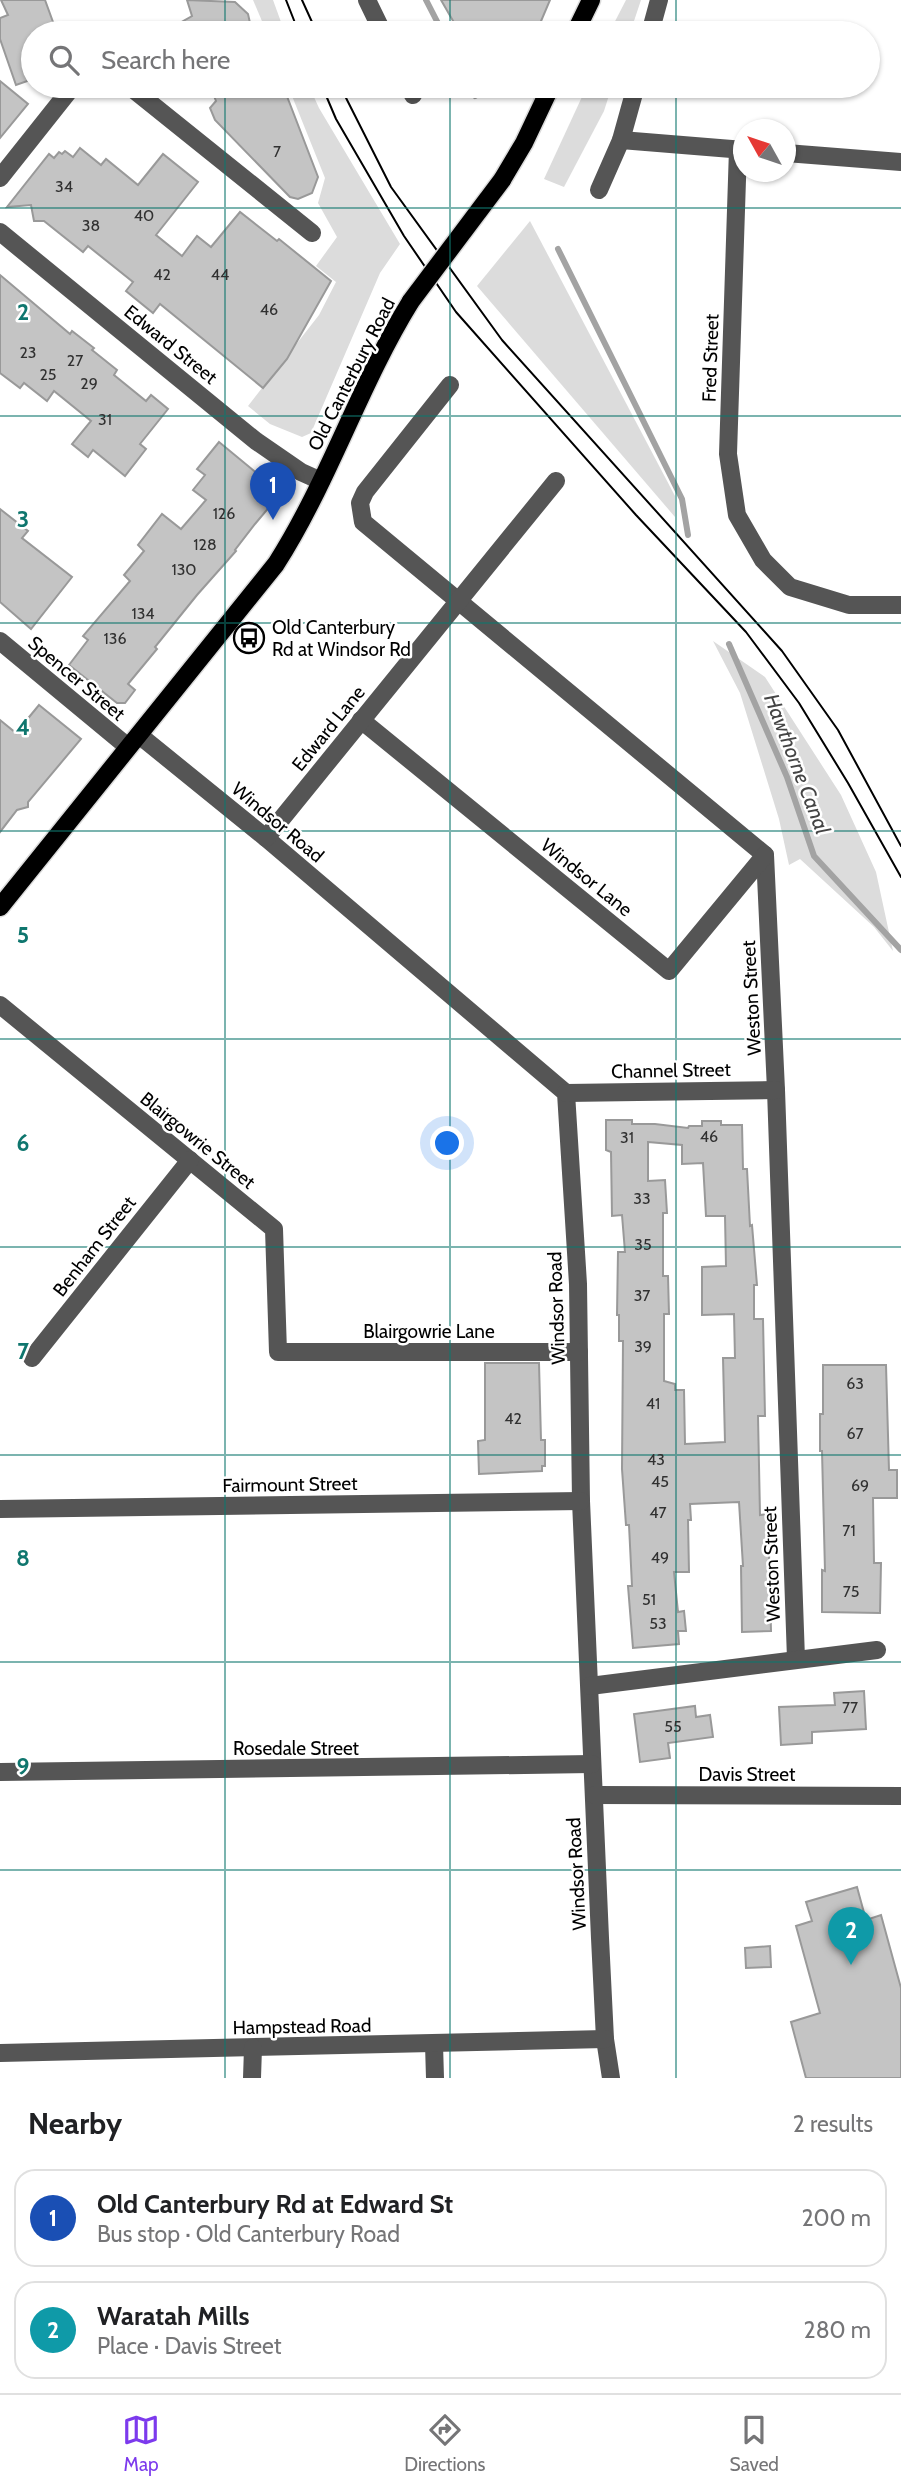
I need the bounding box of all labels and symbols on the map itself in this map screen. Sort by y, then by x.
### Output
north arrow [733,119,796,182]
house number: 7 [273,142,281,161]
house number: 34 [55,177,73,196]
house number: 40 [134,206,154,225]
house number: 38 [82,216,100,235]
house number: 42 [153,265,171,284]
house number: 44 [211,265,229,284]
street label: Old Canterbury Road [303,294,400,455]
text: 2 [17,298,29,326]
street label: Edward Street [120,300,222,389]
house number: 46 [260,300,278,319]
street label: Fred Street [697,313,724,403]
house number: 23 [19,343,37,362]
house number: 27 [67,351,83,370]
house number: 25 [39,365,57,384]
house number: 29 [80,374,98,393]
house number: 31 [98,410,112,429]
pin: 1 [250,462,296,520]
house number: 126 [213,504,235,523]
text: 3 [17,505,29,533]
house number: 128 [193,535,217,554]
house number: 130 [171,560,197,579]
house number: 134 [131,604,155,623]
place label: Old Canterbury Rd at Windsor Rd [272,616,411,661]
bus stop icon: Old Canterbury Rd at Windsor Rd [232,621,266,655]
house number: 136 [104,629,126,648]
street label: Spencer Street [24,631,130,726]
street label: Edward Lane [287,681,370,776]
water label: Hawthorne Canal [759,690,836,838]
text: 4 [16,713,30,741]
street label: Windsor Road [227,777,328,867]
street label: Windsor Lane [536,834,637,921]
text: 5 [17,921,29,949]
street label: Weston Street [737,939,766,1056]
street label: Channel Street [611,1058,732,1083]
street label: Blairgowrie Street [136,1087,260,1194]
your location [430,1126,464,1160]
house number: 46 [700,1127,718,1146]
house number: 31 [620,1128,634,1147]
text: 6 [17,1129,29,1157]
house number: 33 [633,1189,651,1208]
street label: Benham Street [48,1191,141,1301]
house number: 35 [634,1235,652,1254]
street label: Windsor Road [543,1251,570,1365]
house number: 37 [634,1286,650,1305]
street label: Blairgowrie Lane [363,1320,495,1343]
text: 7 [17,1337,29,1365]
house number: 39 [634,1337,652,1356]
house number: 63 [846,1374,864,1393]
house number: 41 [646,1394,660,1413]
house number: 42 [504,1409,522,1428]
house number: 67 [846,1424,864,1443]
house number: 43 [647,1450,665,1469]
street label: Fairmount Street [222,1472,358,1497]
house number: 45 [651,1472,669,1491]
house number: 69 [851,1476,869,1495]
house number: 47 [649,1503,667,1522]
street label: Weston Street [758,1505,785,1622]
house number: 71 [842,1521,856,1540]
text: 8 [16,1544,30,1572]
house number: 49 [651,1548,669,1567]
house number: 75 [843,1582,859,1601]
house number: 51 [642,1590,656,1609]
house number: 53 [649,1614,667,1633]
house number: 77 [842,1698,858,1717]
house number: 55 [664,1717,682,1736]
street label: Rosedale Street [233,1737,360,1760]
text: 9 [17,1752,29,1780]
street label: Davis Street [699,1763,796,1786]
street label: Windsor Road [562,1817,591,1931]
pin: 2 [828,1907,874,1965]
street label: Hampstead Road [232,2014,372,2039]

